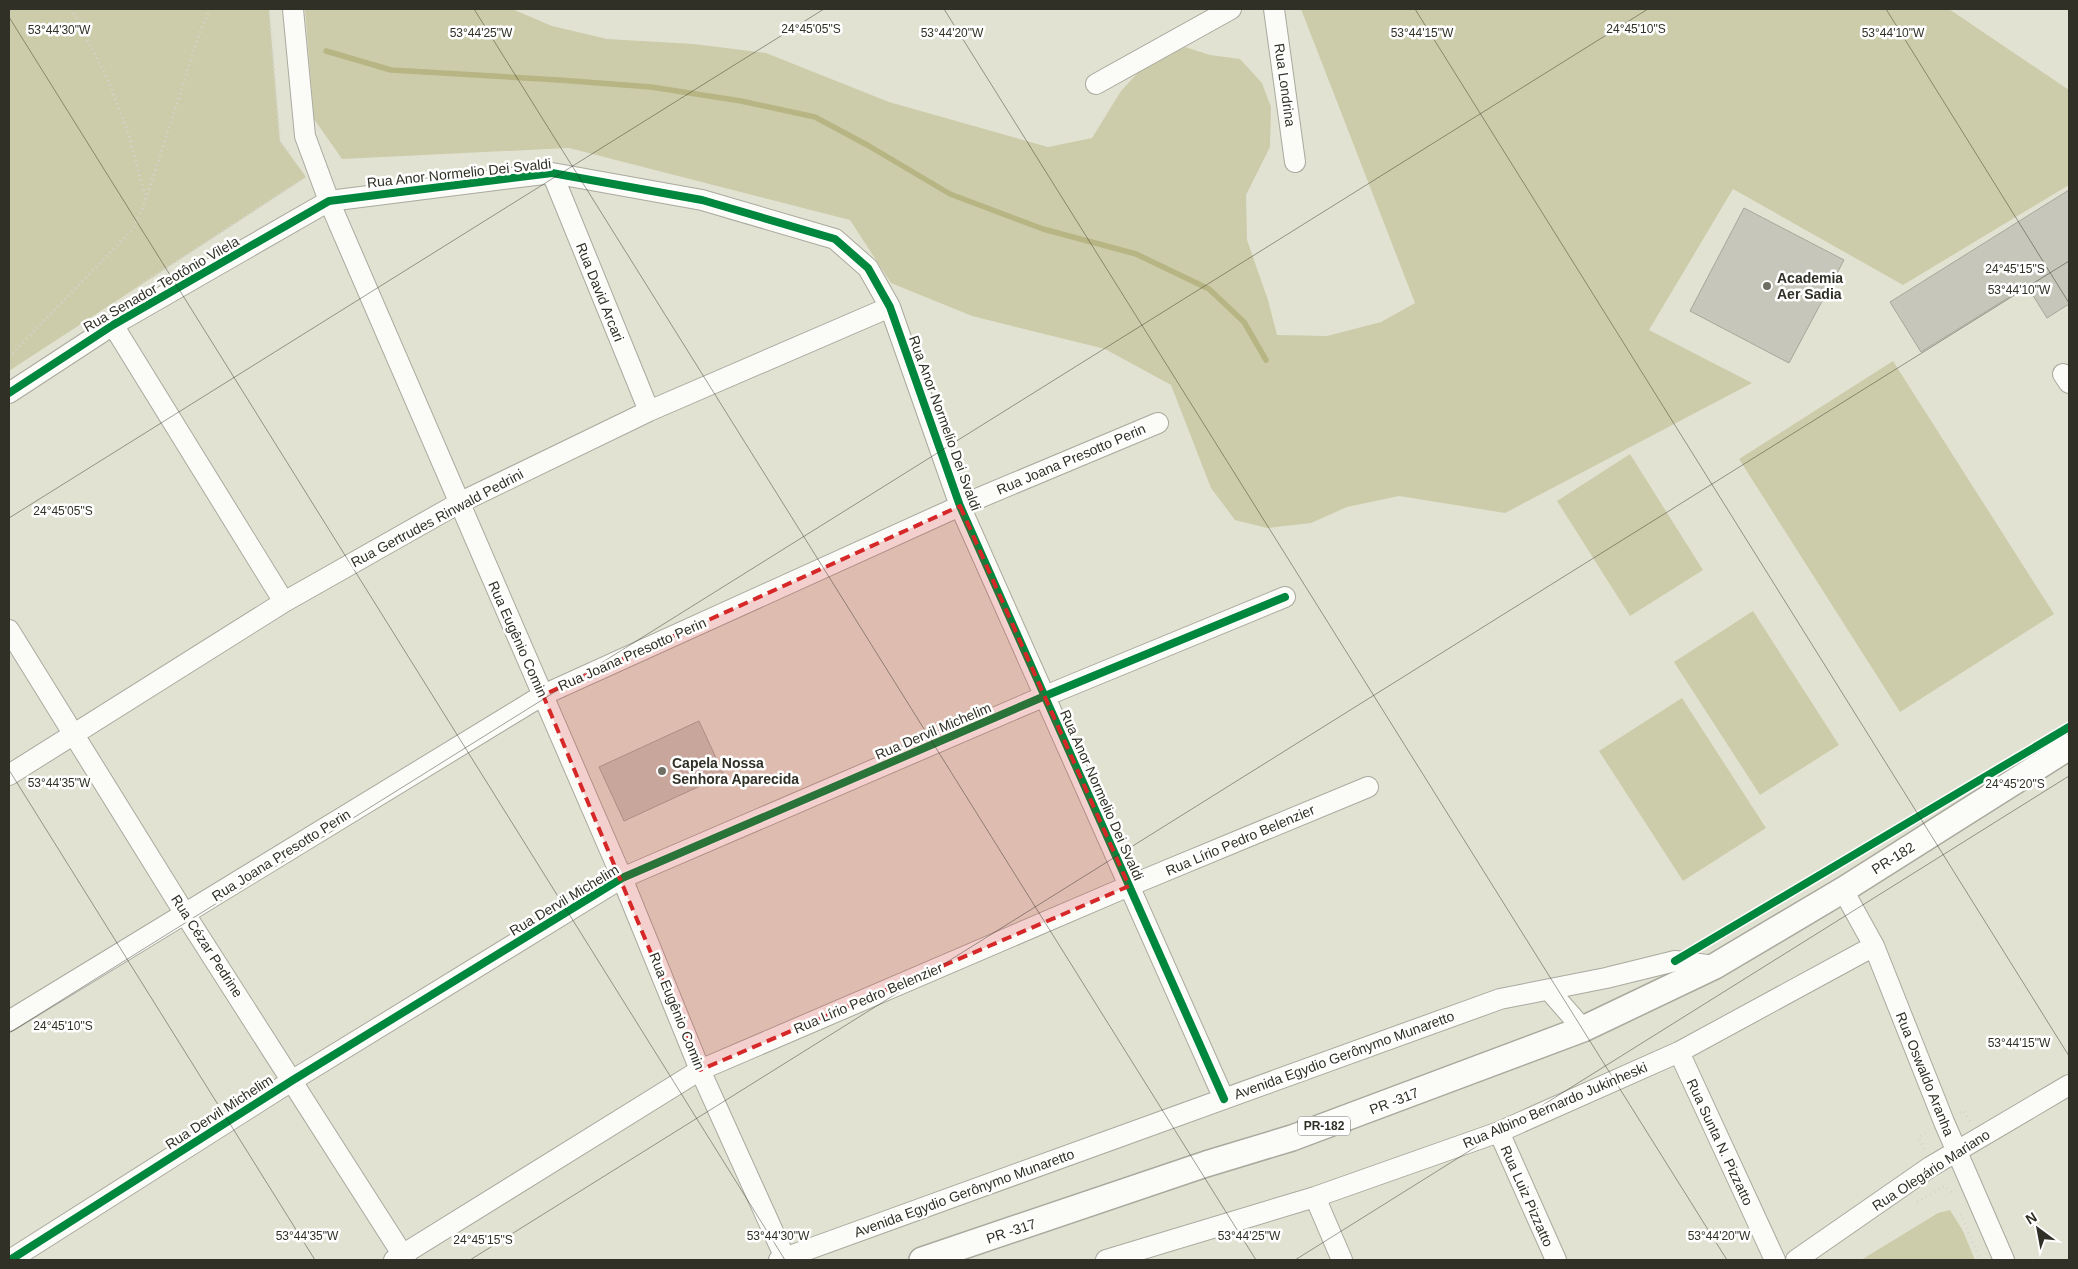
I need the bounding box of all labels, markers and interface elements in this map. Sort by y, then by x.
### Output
text: 24°45'05"S [781,22,841,36]
text: 24°45'10"S [1606,22,1666,36]
text: 53°44'30"W [28,23,91,37]
text: 53°44'25"W [450,26,513,40]
text: 53°44'20"W [921,26,984,40]
text: 53°44'15"W [1391,26,1454,40]
text: 53°44'10"W [1862,26,1925,40]
street label: Rua Londrina [1271,42,1299,128]
street label: Rua Anor Normelio Dei Svaldi [366,155,552,191]
street label: Rua Senador Teotônio Vilela [80,233,242,335]
street label: Rua David Arcari [573,240,627,344]
text: 24°45'15"S [1985,262,2045,276]
place label: Academia Aer Sadia [1777,270,1843,302]
marker: Academia Aer Sadia [1761,280,1773,292]
text: 53°44'10"W [1988,283,2051,297]
street label: Rua Anor Normelio Dei Svaldi [906,333,984,513]
street label: Rua Joana Presotto Perin [994,420,1148,498]
street label: Rua Gertrudes Rinwald Pedrini [348,466,526,570]
text: 24°45'05"S [33,504,93,518]
street label: Rua Eugênio Comin [485,579,551,699]
street label: Rua Joana Presotto Perin [556,614,708,694]
street label: Rua Dervil Michelim [873,699,993,763]
street label: Rua Anor Normelio Dei Svaldi [1057,707,1147,883]
place label: Capela Nossa Senhora Aparecida [672,755,799,787]
marker: Capela Nossa Senhora Aparecida [656,765,668,777]
text: 53°44'35"W [28,776,91,790]
text: 24°45'20"S [1985,777,2045,791]
street label: Rua Lírio Pedro Belenzier [1163,801,1317,879]
street label: Rua Joana Presotto Perin [209,806,353,904]
street label: PR-182 [1869,839,1918,877]
street label: Rua Dervil Michelim [507,861,621,939]
street label: Rua Cézar Pedrine [168,892,246,1000]
street label: Rua Eugênio Comin [646,950,708,1072]
street label: Rua Lírio Pedro Belenzier [791,959,945,1037]
street label: Avenida Egydio Gerônymo Munaretto [1232,1008,1457,1102]
street label: Rua Oswaldo Aranha [1893,1010,1957,1139]
text: 24°45'10"S [33,1019,93,1033]
text: 53°44'15"W [1988,1036,2051,1050]
street label: Rua Albino Bernardo Jukinheski [1461,1059,1649,1151]
street label: Rua Dervil Michelim [162,1071,276,1153]
street label: Rua Sunta N. Pizzatto [1684,1076,1756,1208]
street label: PR -317 [1367,1084,1421,1118]
road number: PR-182 [1298,1116,1350,1136]
street label: Rua Olegário Mariano [1869,1126,1993,1214]
street label: Rua Luiz Pizzatto [1498,1143,1557,1249]
street label: Avenida Egydio Gerônymo Munaretto [852,1146,1077,1240]
north arrow [2013,1204,2063,1254]
text: N [2023,1209,2040,1227]
street label: PR -317 [984,1215,1038,1247]
text: 53°44'35"W [276,1229,339,1243]
text: 53°44'30"W [747,1229,810,1243]
text: 53°44'25"W [1218,1229,1281,1243]
text: 53°44'20"W [1688,1229,1751,1243]
text: 24°45'15"S [453,1233,513,1247]

